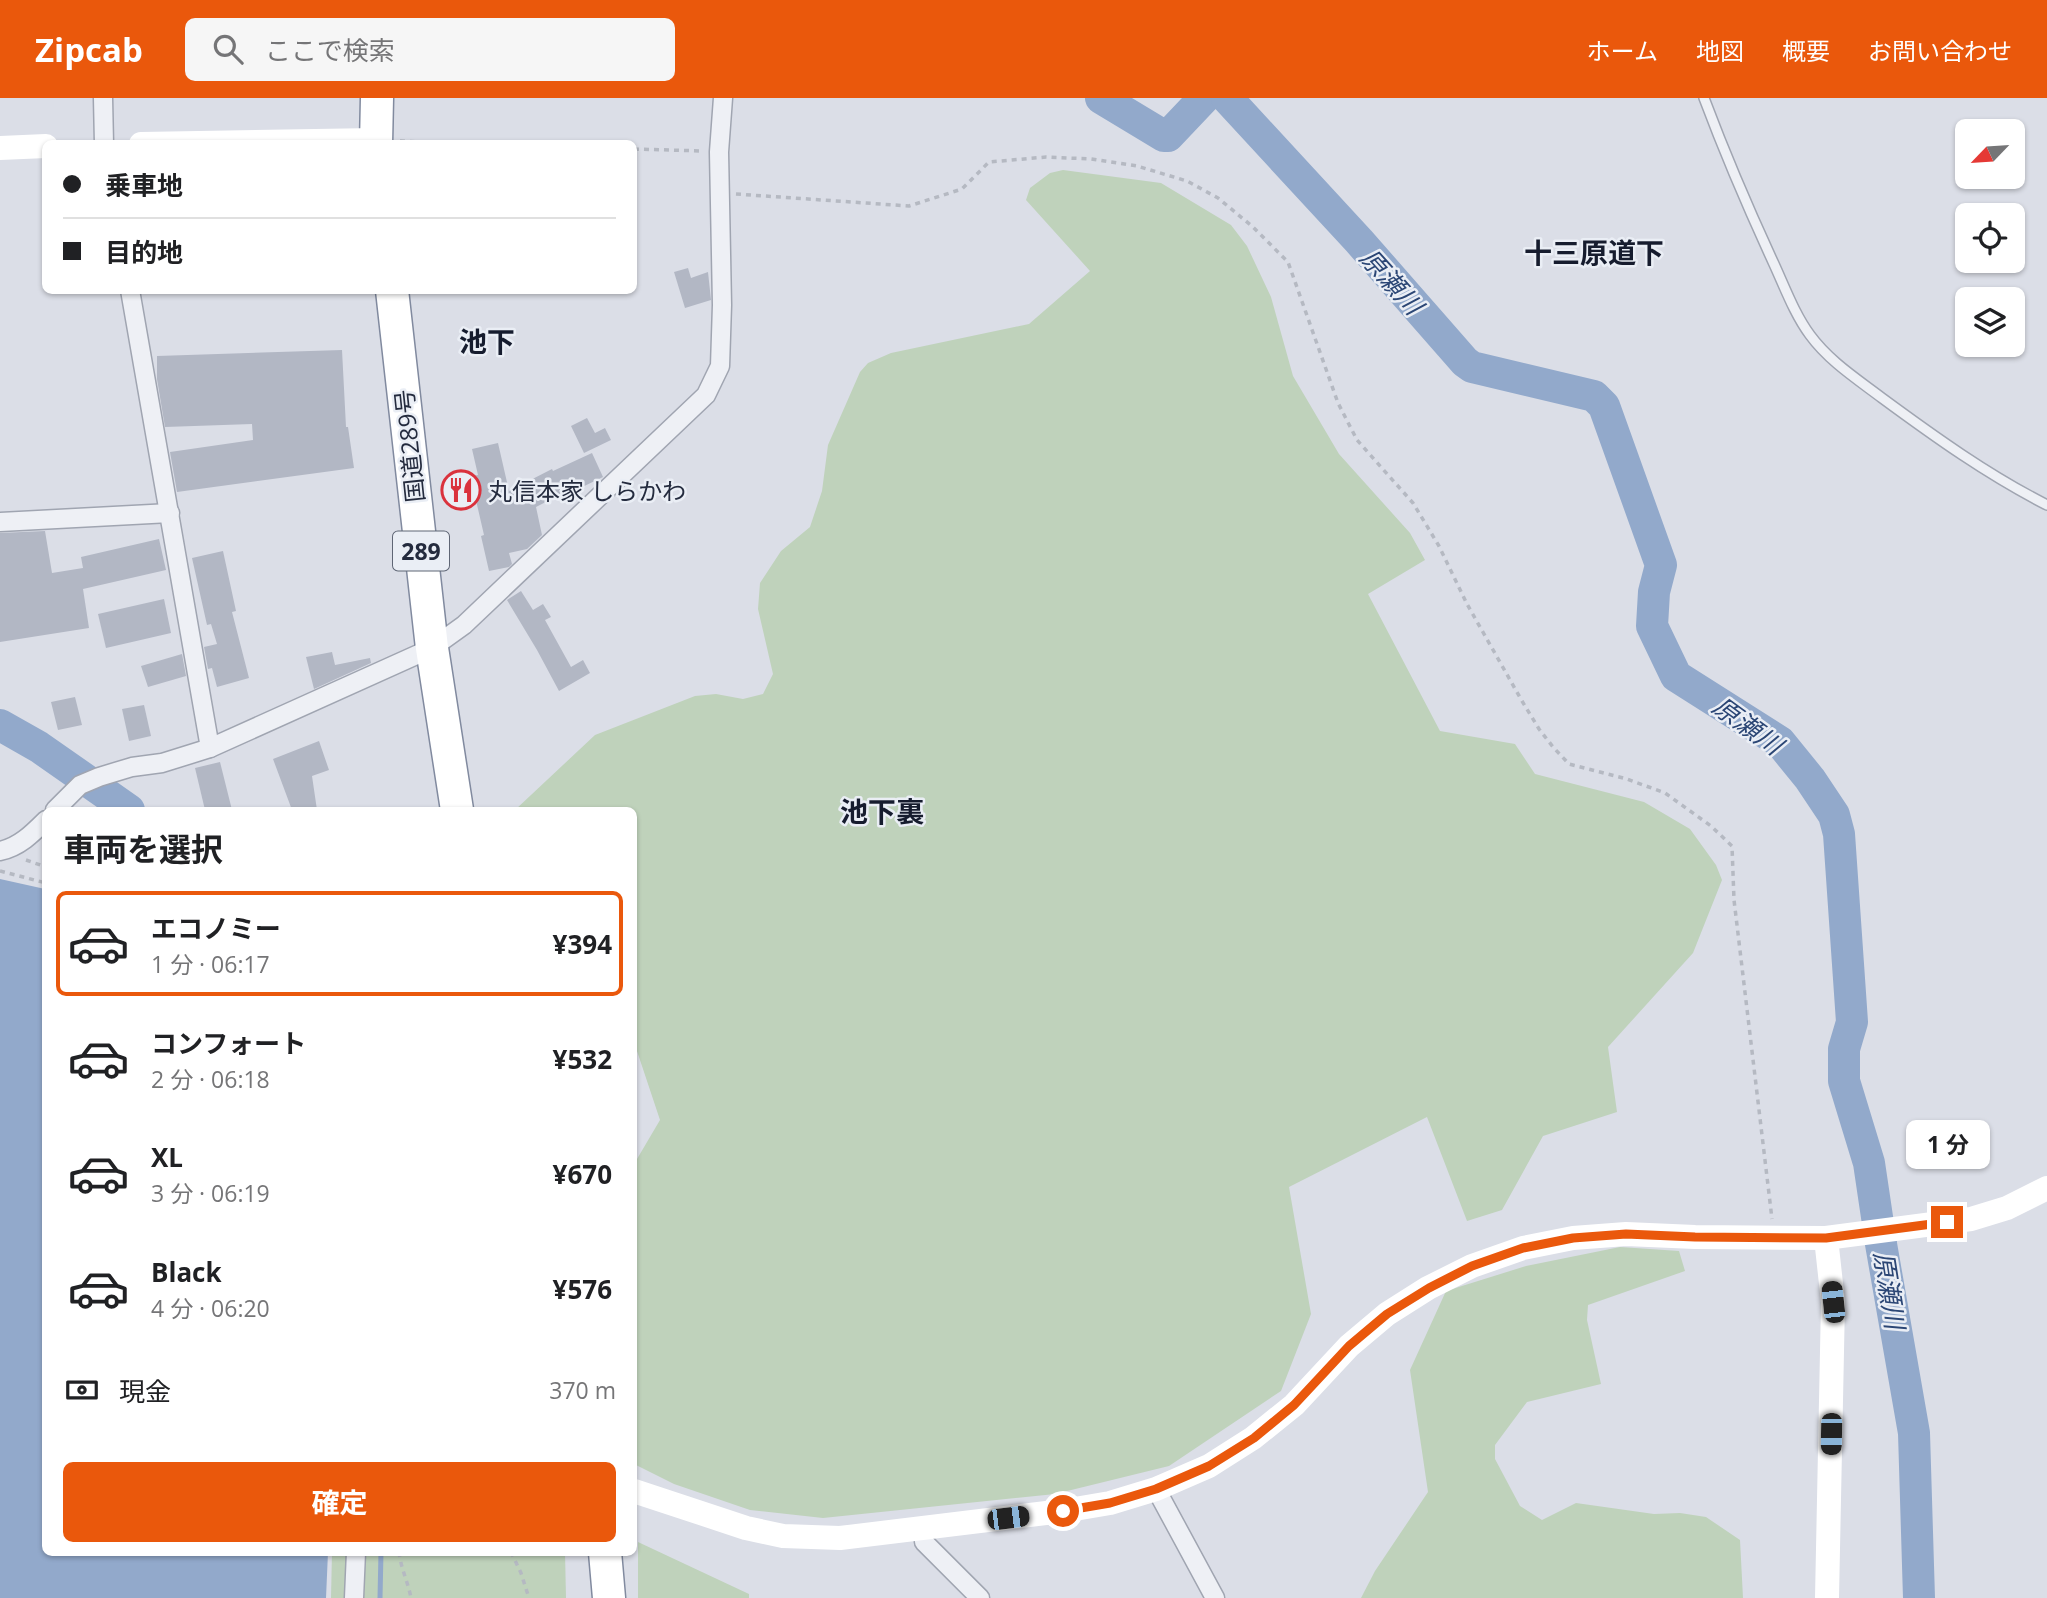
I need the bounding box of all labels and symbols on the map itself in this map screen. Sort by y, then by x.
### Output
north arrow [1955,119,2025,189]
district label: 十三原道下 [1524,233,1664,271]
water label: 原瀬川 [1353,240,1433,324]
district label: 池下 [459,322,515,360]
street label: 国道289号 [387,388,431,504]
restaurant icon: 丸信本家 しらかわ [440,469,482,511]
place label: 丸信本家 しらかわ [488,474,686,507]
road number: 289 [393,531,449,570]
water label: 原瀬川 [1706,688,1793,764]
district label: 池下裏 [840,792,924,830]
callout: 1 分 [1905,1121,1989,1170]
route end [1931,1206,1963,1238]
water label: 原瀬川 [1866,1249,1914,1334]
car [1821,1280,1846,1324]
car [1821,1413,1842,1455]
route start [1047,1495,1079,1527]
car [986,1505,1031,1531]

